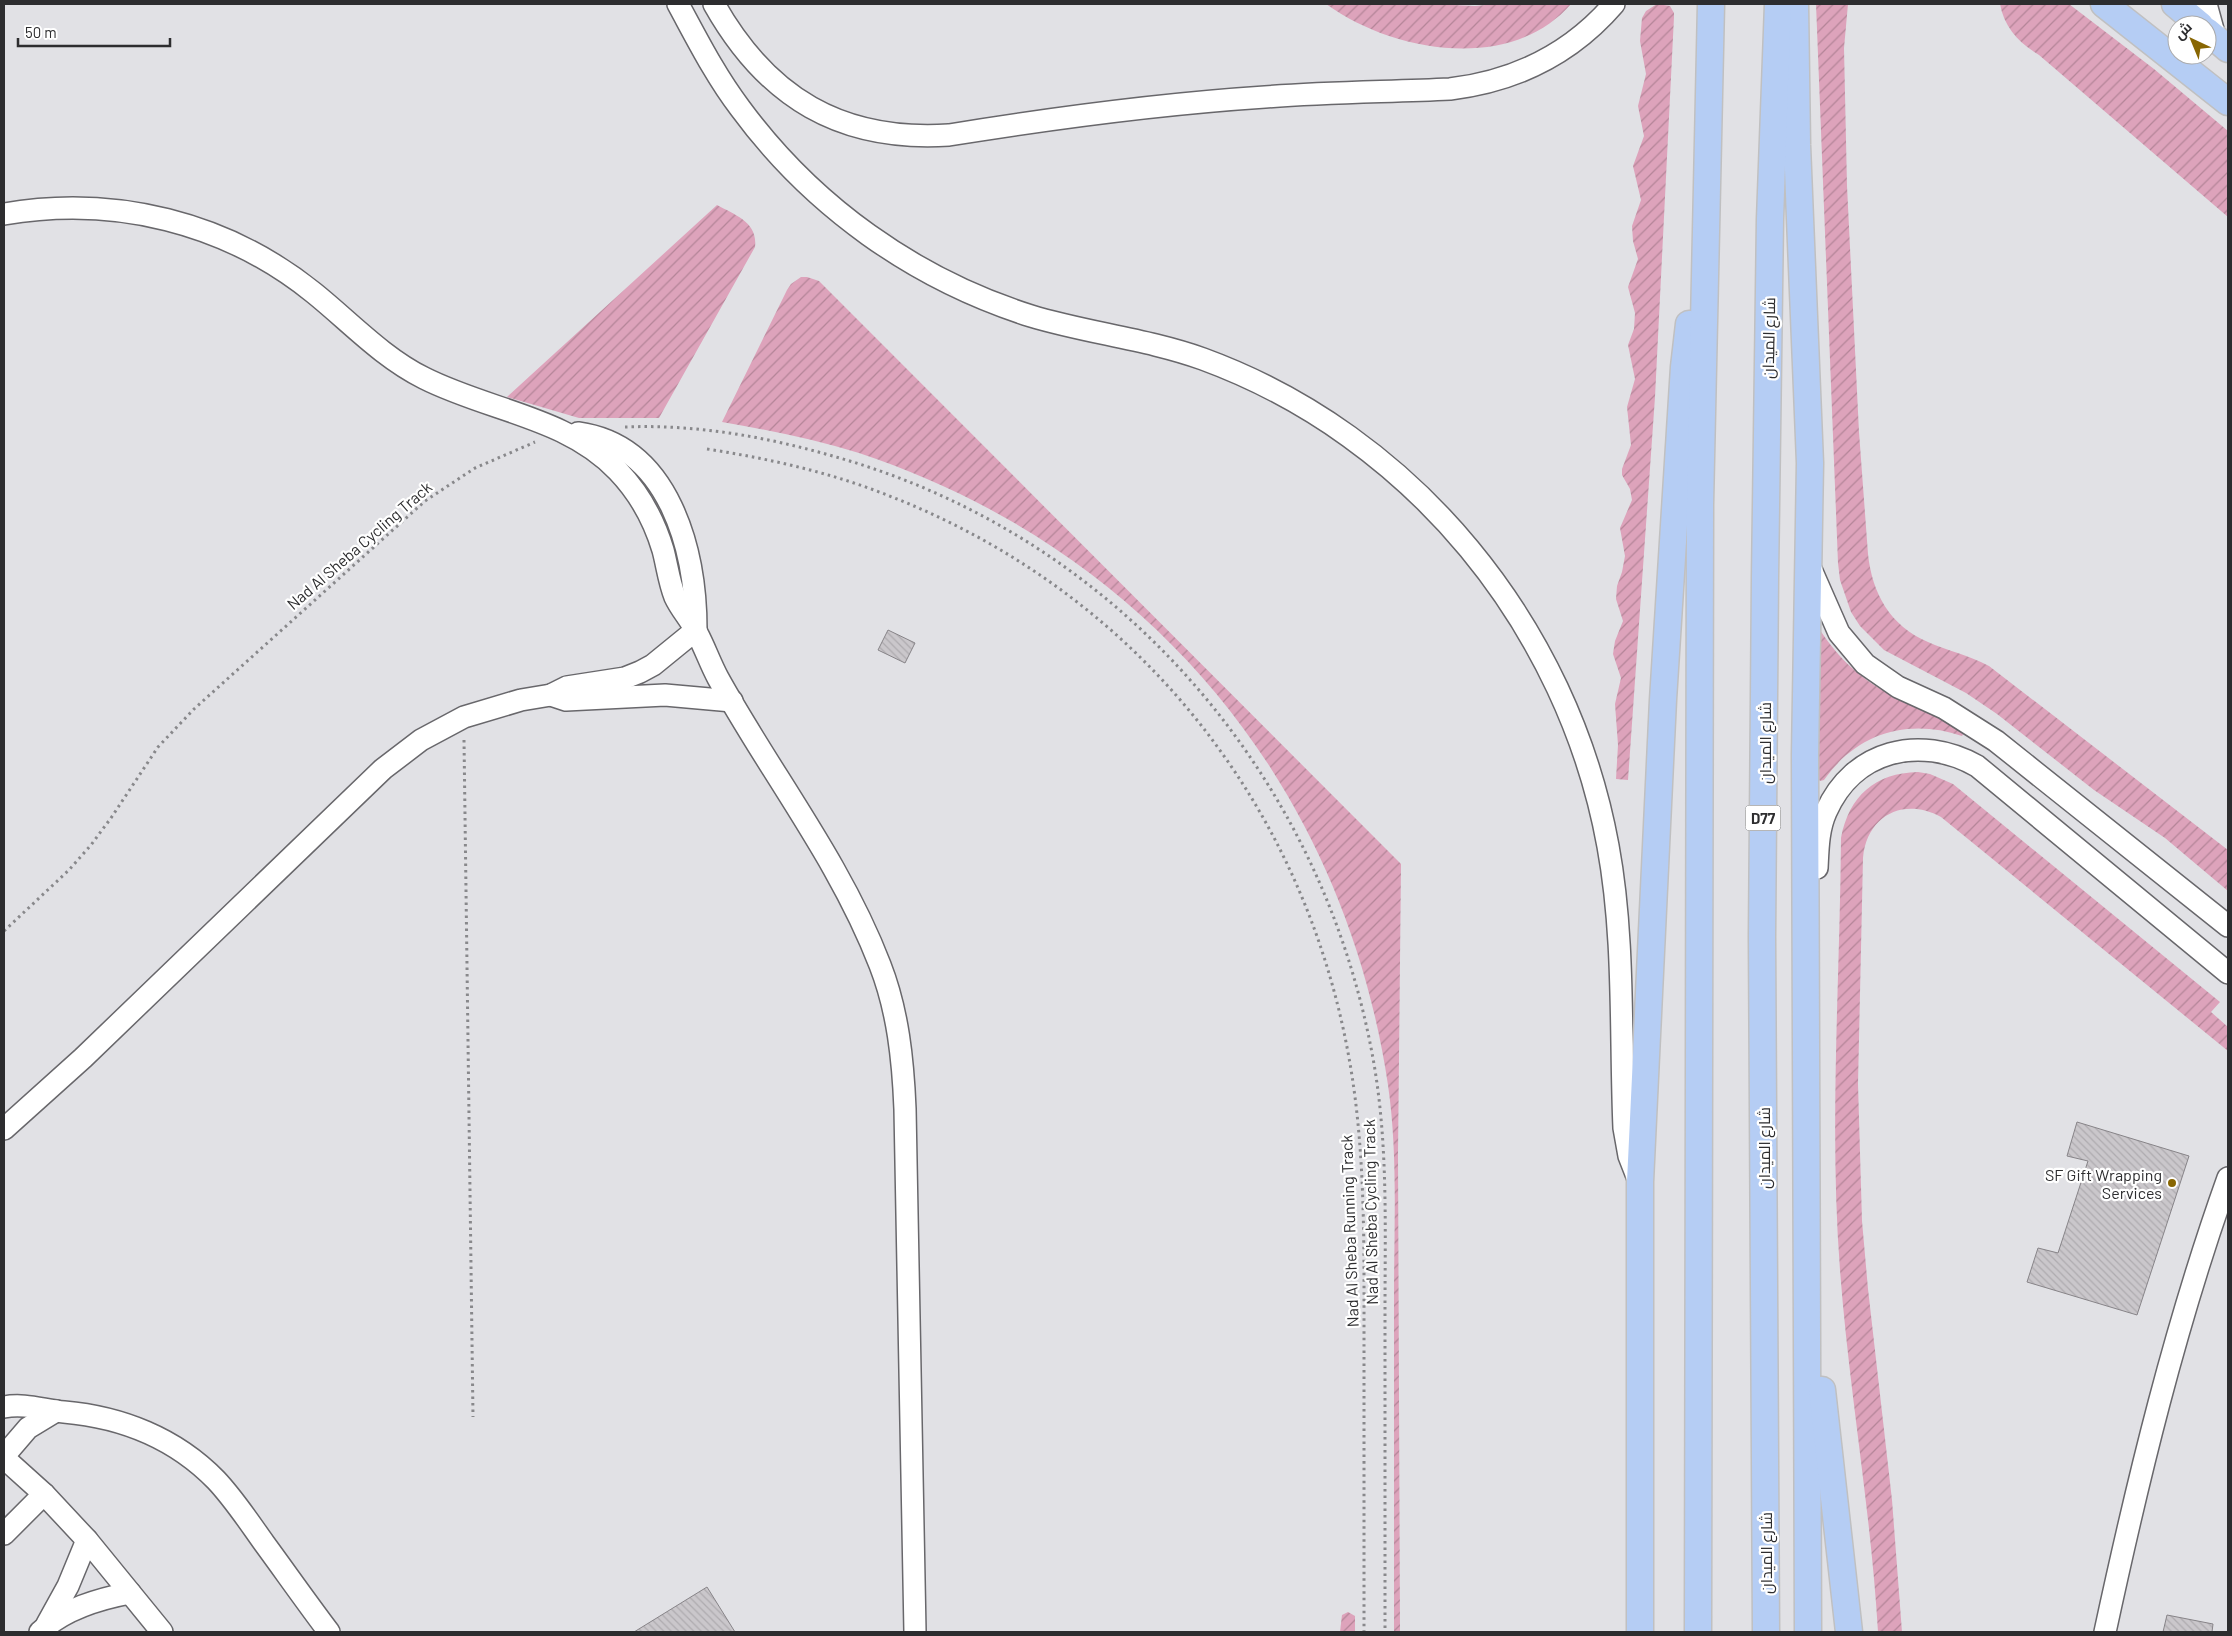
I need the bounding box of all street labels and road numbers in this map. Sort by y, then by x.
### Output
street label: شارع الميدان [1758,297,1781,379]
street label: Nad Al Sheba Cycling Track [283,477,435,613]
street label: شارع الميدان [1755,702,1777,784]
road number: D77 [1746,806,1780,830]
street label: شارع الميدان [1754,1107,1776,1189]
street label: Nad Al Sheba Cycling Track [1359,1119,1381,1305]
street label: Nad Al Sheba Running Track [1336,1134,1362,1328]
street label: شارع الميدان [1756,1512,1778,1594]

